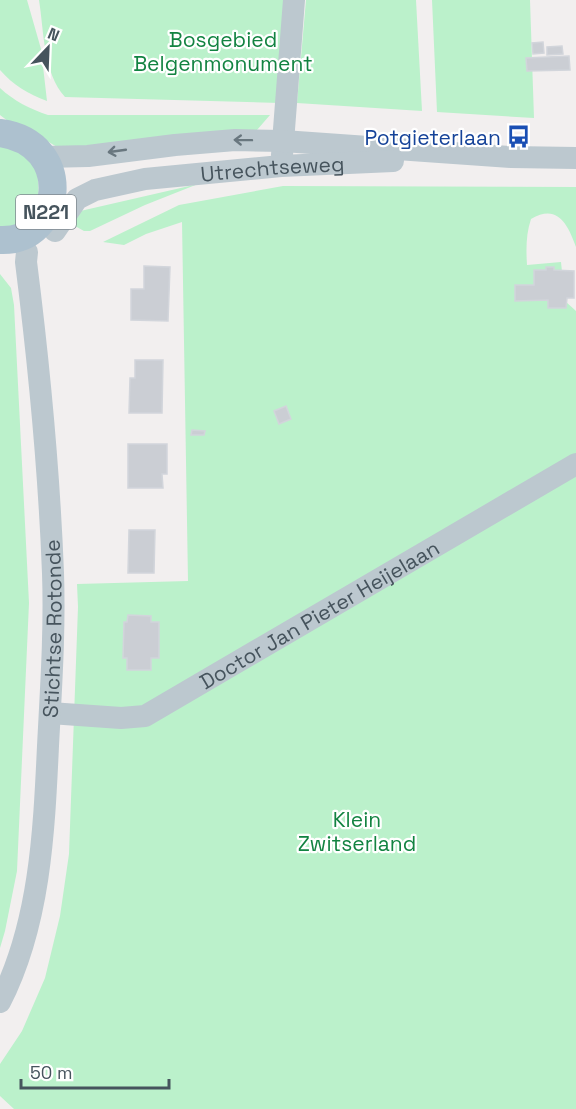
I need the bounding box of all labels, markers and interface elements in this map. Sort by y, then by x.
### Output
north arrow [18,18,78,78]
text: N [45,23,63,46]
park label: Bosgebied Belgenmonument [133,26,313,77]
place label: Potgieterlaan [364,124,501,151]
bus stop icon: Potgieterlaan [506,124,532,150]
one-way arrow [234,134,254,146]
one-way arrow [107,146,127,157]
street label: Utrechtseweg [199,150,345,187]
road number: N221 [16,195,76,229]
street label: Doctor Jan Pieter Heijelaan [194,534,444,695]
street label: Stichtse Rotonde [36,539,67,718]
park label: Klein Zwitserland [298,806,416,857]
scale bar [21,1052,170,1090]
text: 50 m [30,1061,72,1084]

